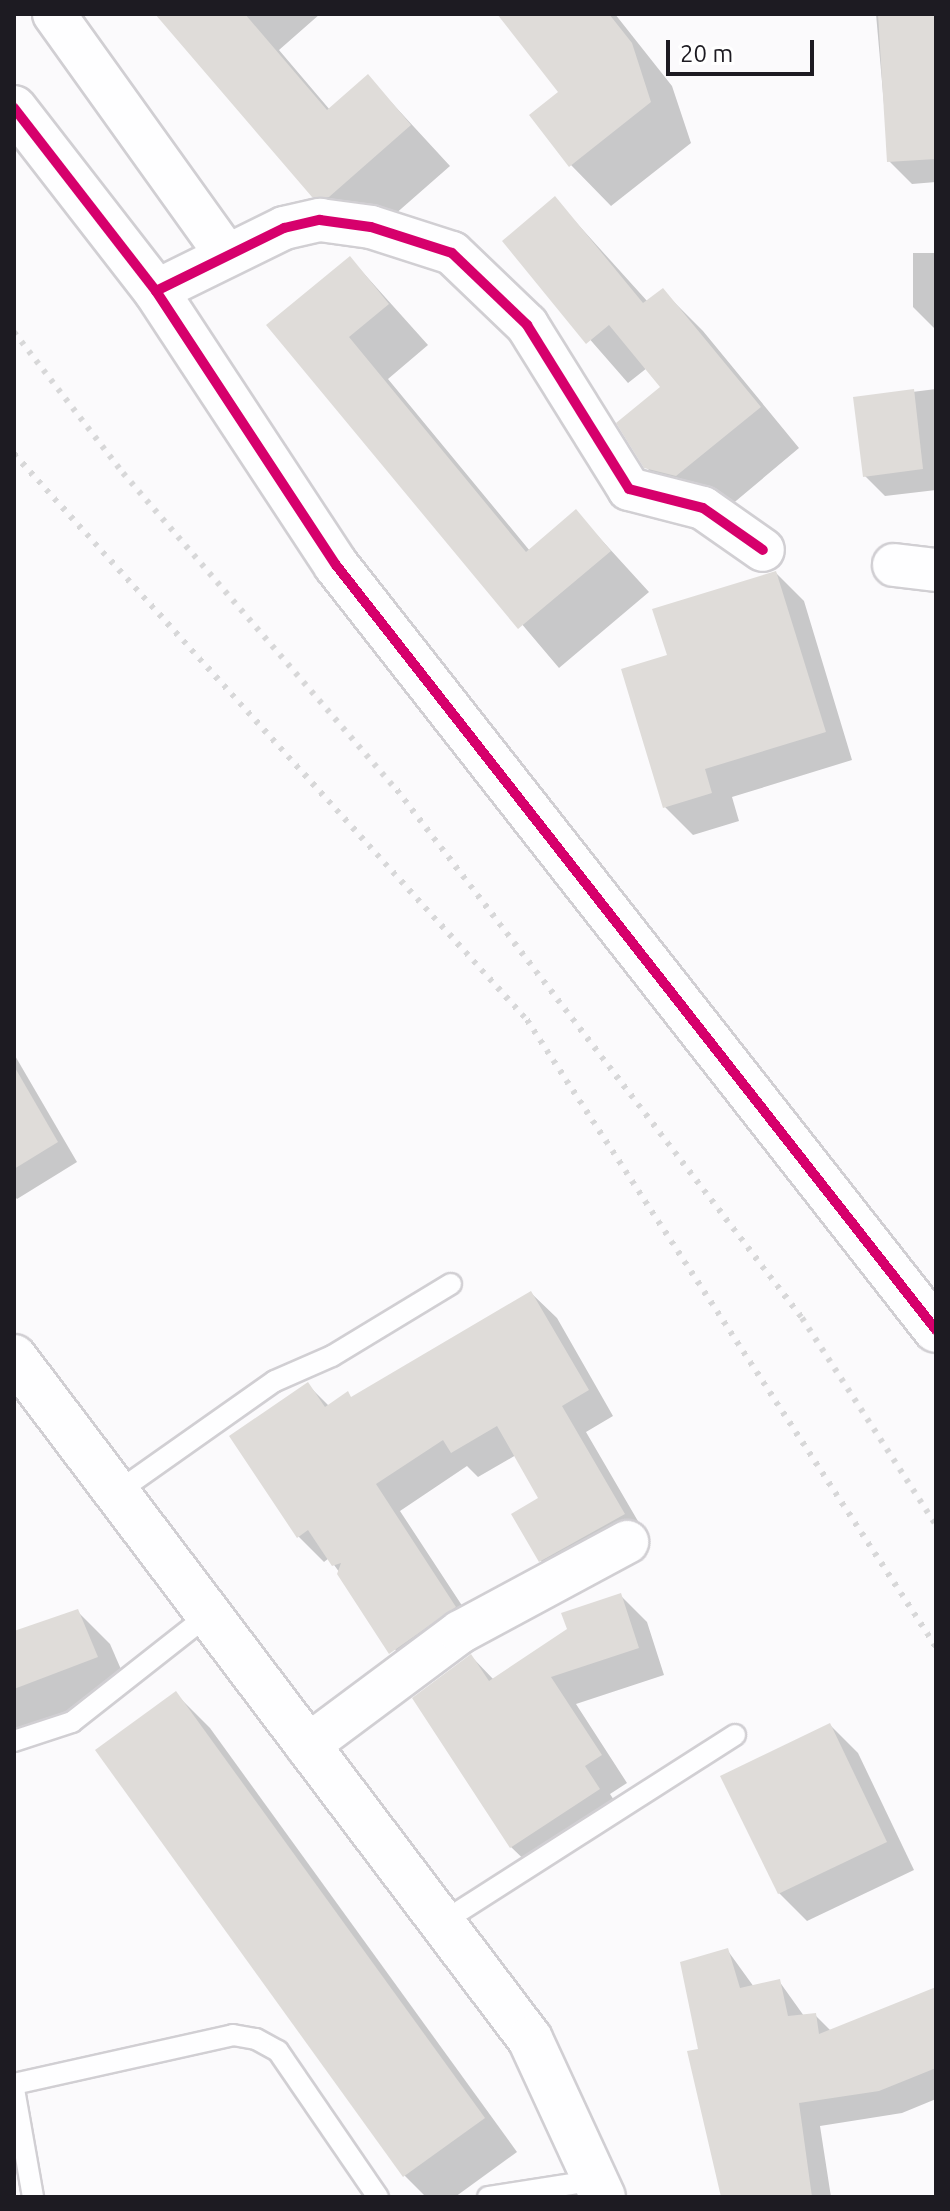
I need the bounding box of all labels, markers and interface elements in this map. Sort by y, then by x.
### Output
scale bar [670,24,818,74]
text: 20 m [680,40,733,67]

